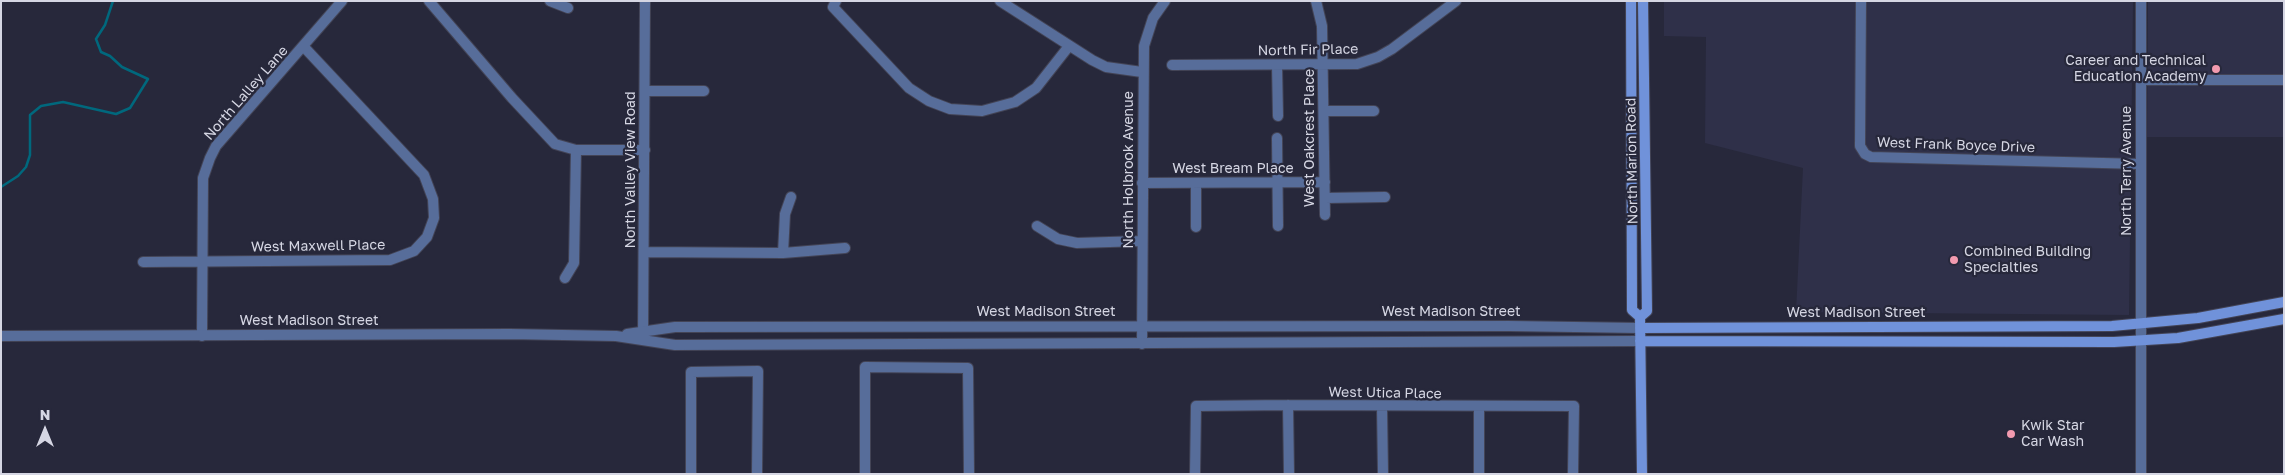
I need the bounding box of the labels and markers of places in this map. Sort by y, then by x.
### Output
place label: Career and Technical Education Academy [2065,53,2206,85]
marker: Career and Technical Education Academy [2210,63,2222,75]
place label: Combined Building Specialties [1964,244,2091,276]
marker: Combined Building Specialties [1948,254,1960,266]
place label: Kwik Star Car Wash [2021,418,2084,451]
marker: Kwik Star Car Wash [2005,428,2017,440]

